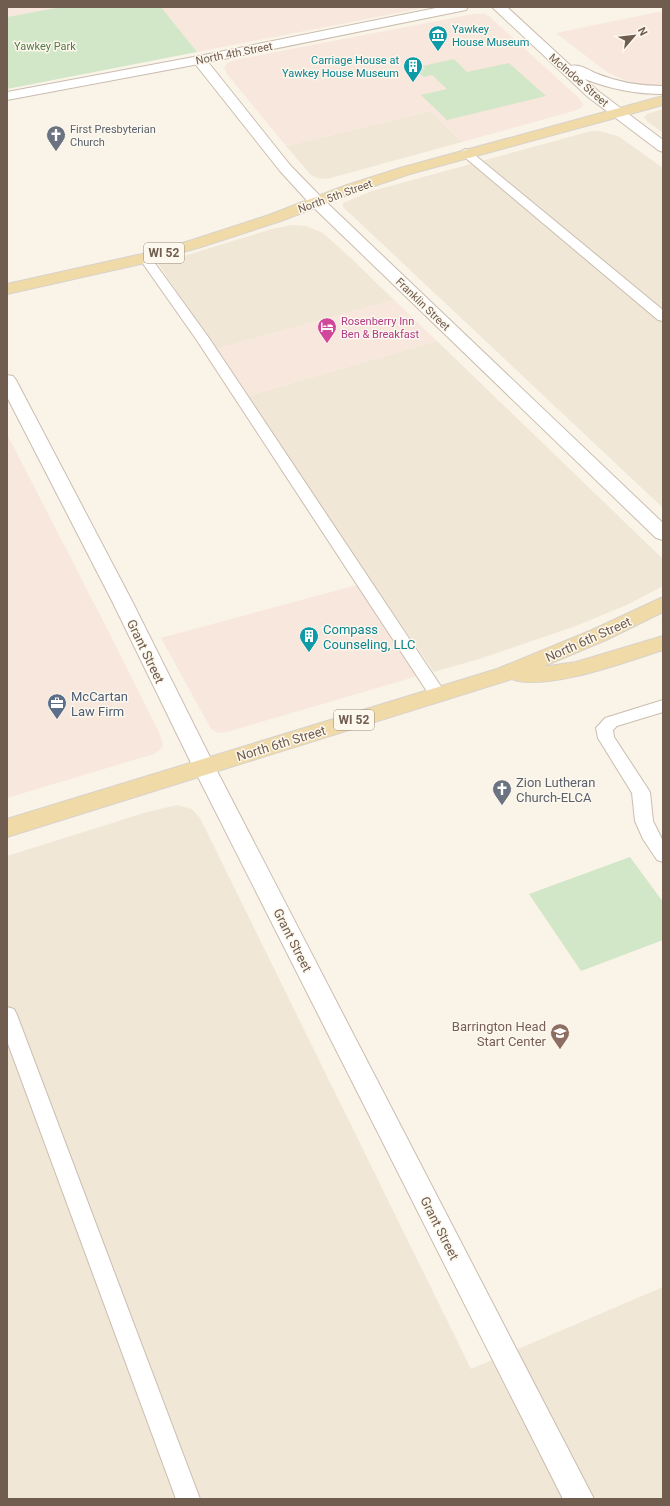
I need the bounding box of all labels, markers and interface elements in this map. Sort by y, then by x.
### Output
north arrow [614,16,654,56]
place label: Yawkey House Museum [452,23,529,49]
museum icon: Yawkey House Museum [427,24,449,52]
text: N [635,25,650,38]
park label: Yawkey Park [14,40,76,53]
street label: North 4th Street [195,40,274,67]
street label: McIndoe Street [546,51,611,110]
place label: Carriage House at Yawkey House Museum [282,54,399,80]
building icon: Carriage House at Yawkey House Museum [402,55,424,83]
place label: First Presbyterian Church [70,123,156,149]
church icon: First Presbyterian Church [45,124,67,152]
street label: North 5th Street [296,177,374,216]
road number: WI 52 [144,243,184,263]
street label: Franklin Street [393,275,453,334]
place label: Rosenberry Inn Ben & Breakfast [341,315,419,341]
hotel icon: Rosenberry Inn Ben & Breakfast [316,316,338,344]
street label: North 6th Street [543,614,633,665]
street label: Grant Street [124,617,167,686]
place label: Compass Counseling, LLC [323,622,415,652]
building icon: Compass Counseling, LLC [298,625,320,653]
place label: McCartan Law Firm [71,689,128,719]
office icon: McCartan Law Firm [46,692,68,720]
road number: WI 52 [334,710,374,730]
street label: North 6th Street [235,723,327,764]
place label: Zion Lutheran Church-ELCA [516,775,595,805]
church icon: Zion Lutheran Church-ELCA [491,778,513,806]
street label: Grant Street [270,906,315,974]
place label: Barrington Head Start Center [452,1019,547,1049]
school or university icon: Barrington Head Start Center [549,1022,571,1050]
street label: Grant Street [417,1194,462,1262]

